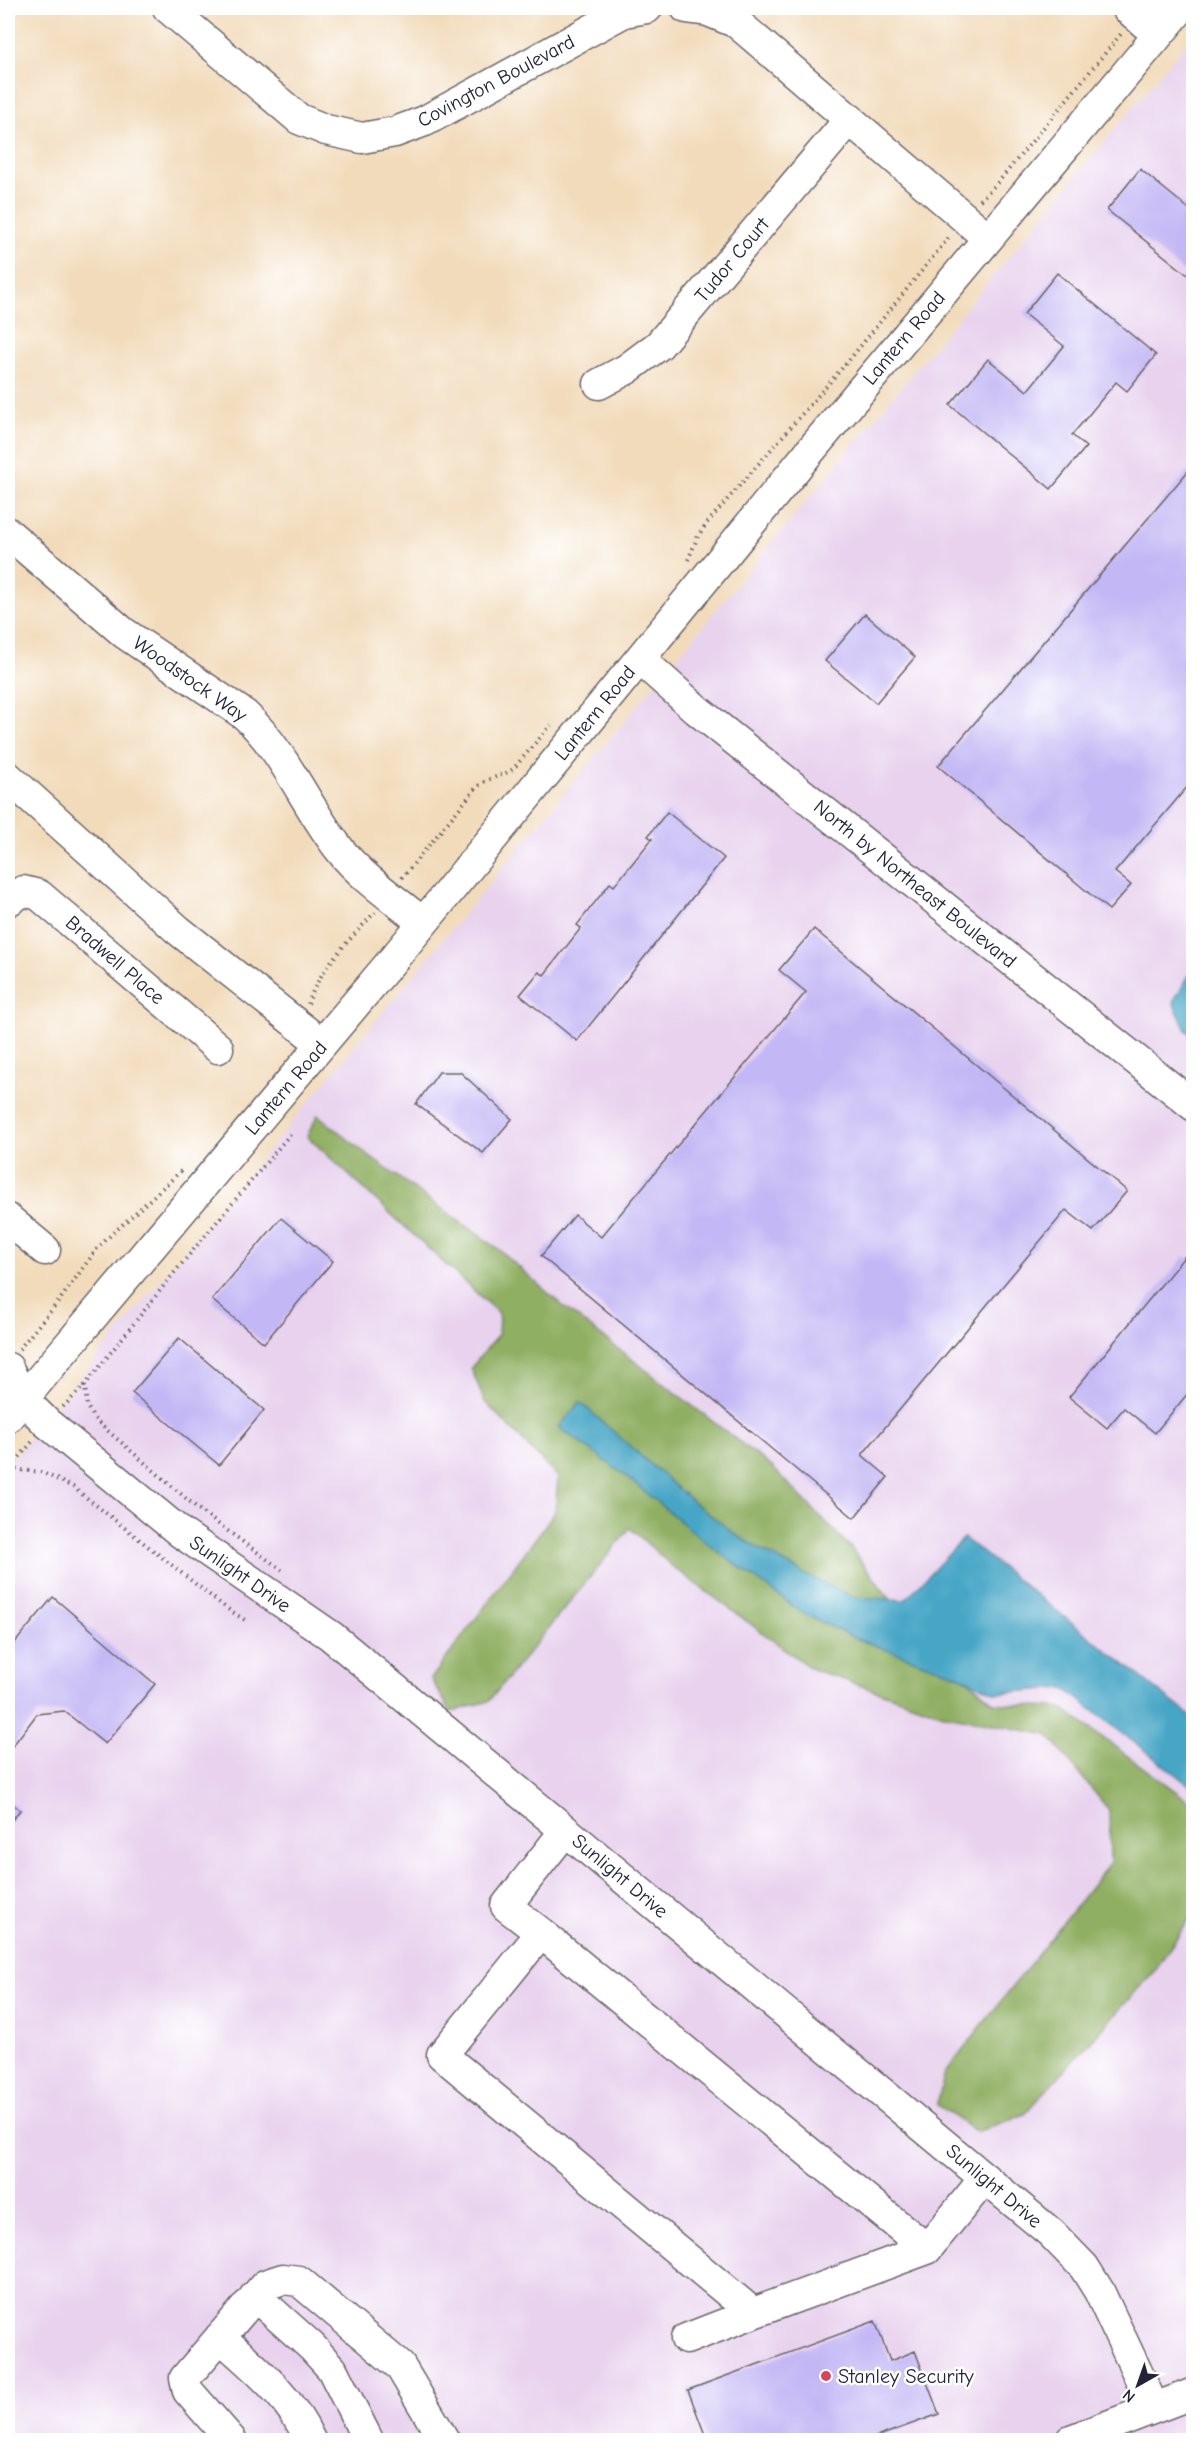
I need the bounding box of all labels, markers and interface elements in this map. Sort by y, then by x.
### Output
street label: Covington Boulevard [414,30,578,132]
street label: Tudor Court [690,212,775,307]
street label: Lantern Road [858,287,950,389]
street label: Woodstock Way [129,631,251,727]
street label: Lantern Road [550,661,640,765]
street label: North by Northeast Boulevard [809,795,1021,973]
street label: Bradwell Place [61,911,169,1009]
street label: Lantern Road [240,1037,332,1139]
street label: Sunlight Drive [185,1531,295,1617]
street label: Sunlight Drive [567,1829,673,1923]
street label: Sunlight Drive [941,2139,1047,2233]
north arrow [1108,2355,1168,2415]
place label: Stanley Security [838,2365,974,2388]
marker: Stanley Security [819,2369,833,2383]
text: N [1119,2385,1139,2406]

